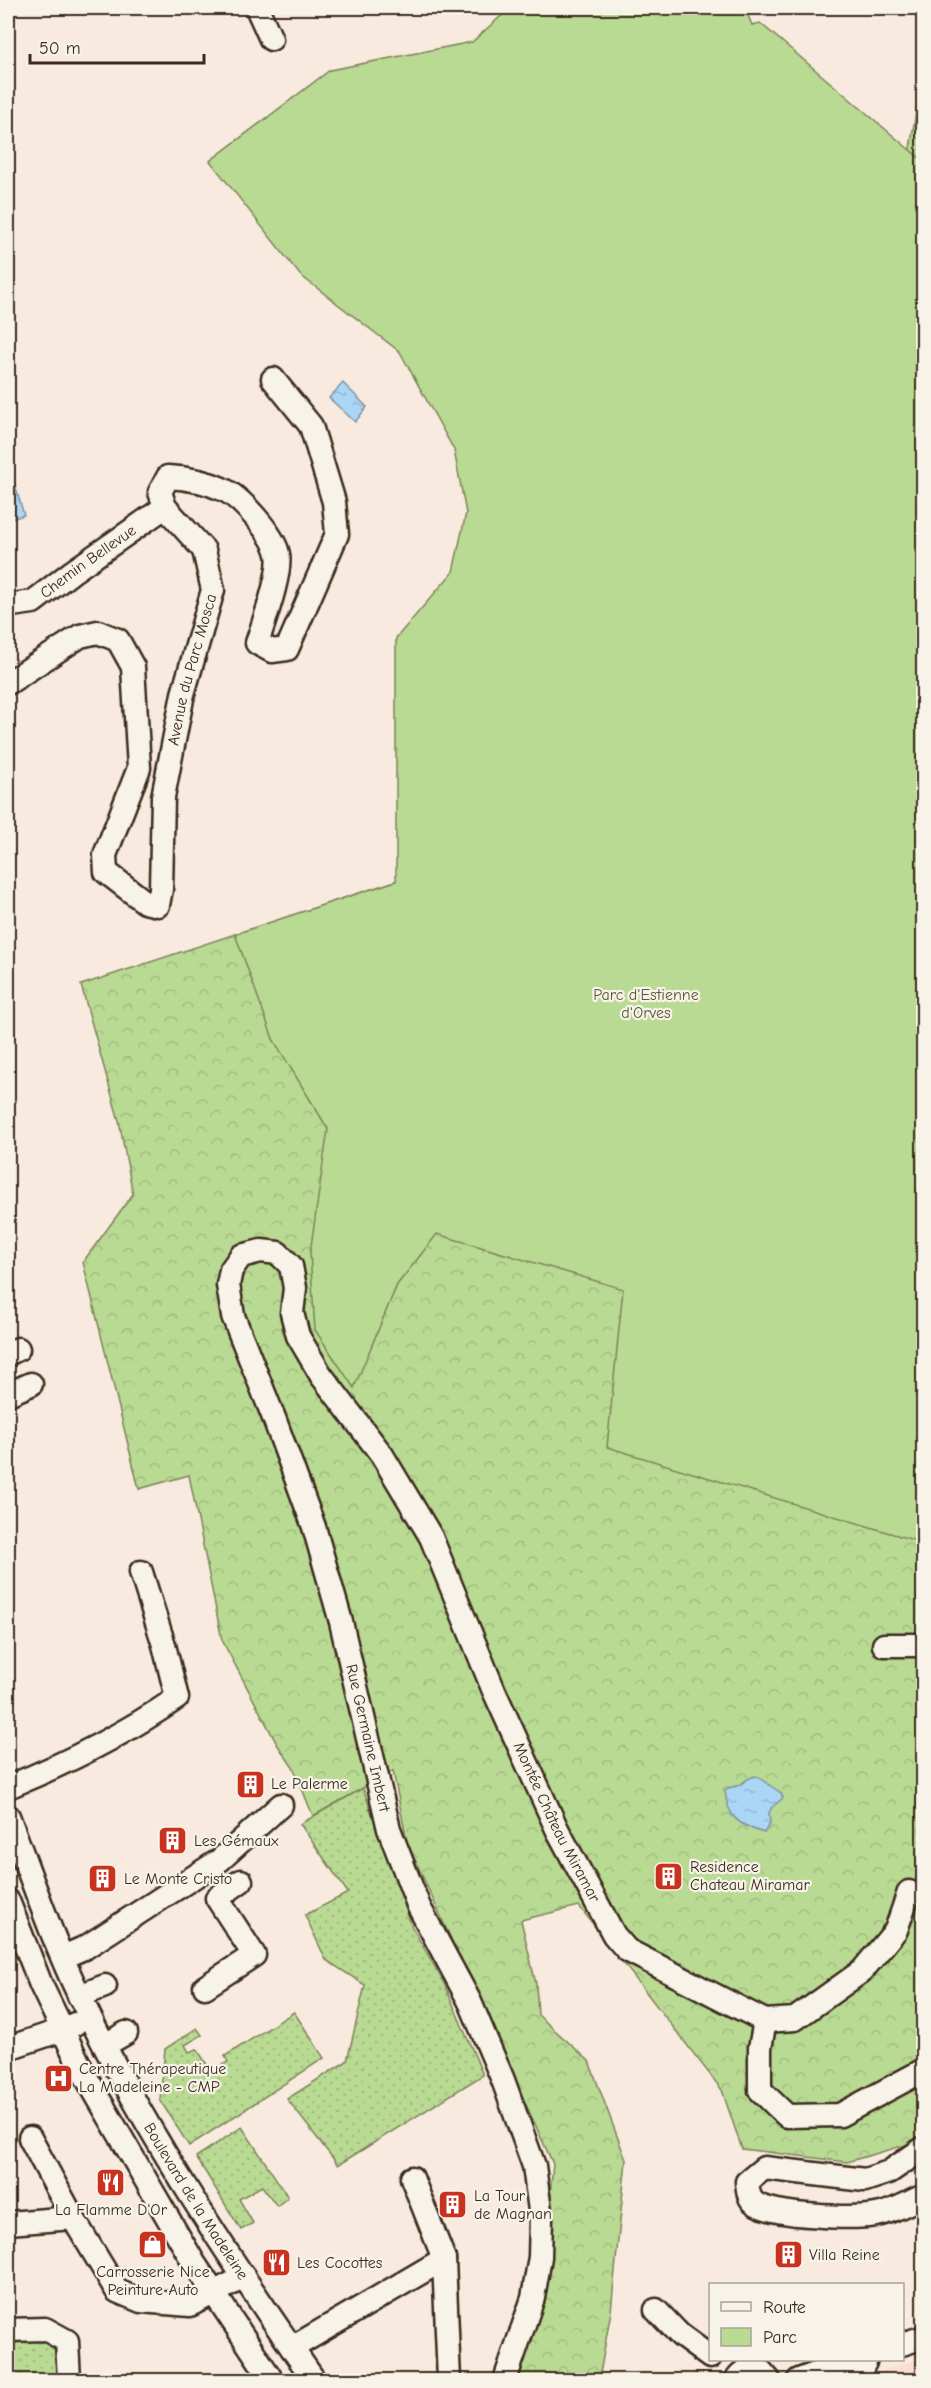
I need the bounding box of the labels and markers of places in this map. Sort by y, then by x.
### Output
building icon: Le Palerme [234,1768,266,1800]
place label: Le Palerme [271,1775,348,1793]
building icon: Les Gémaux [157,1825,189,1857]
place label: Les Gémaux [194,1832,279,1850]
place label: Residence Chateau Miramar [690,1858,810,1894]
building icon: Residence Chateau Miramar [653,1860,685,1892]
building icon: Le Monte Cristo [87,1863,119,1895]
place label: Le Monte Cristo [124,1870,232,1888]
place label: Centre Thérapeutique La Madeleine - CMP [79,2060,226,2096]
hospital icon: Centre Thérapeutique La Madeleine - CMP [42,2062,74,2094]
restaurant icon: La Flamme D'Or [95,2166,127,2198]
place label: La Tour de Magnan [474,2187,552,2223]
building icon: La Tour de Magnan [437,2189,469,2221]
place label: La Flamme D'Or [55,2201,168,2219]
shop icon: Carrosserie Nice Peinture Auto [137,2228,169,2260]
building icon: Villa Reine [772,2239,804,2271]
place label: Villa Reine [809,2246,880,2264]
restaurant icon: Les Cocottes [260,2247,292,2279]
place label: Les Cocottes [297,2254,383,2272]
place label: Carrosserie Nice Peinture Auto [96,2263,210,2299]

